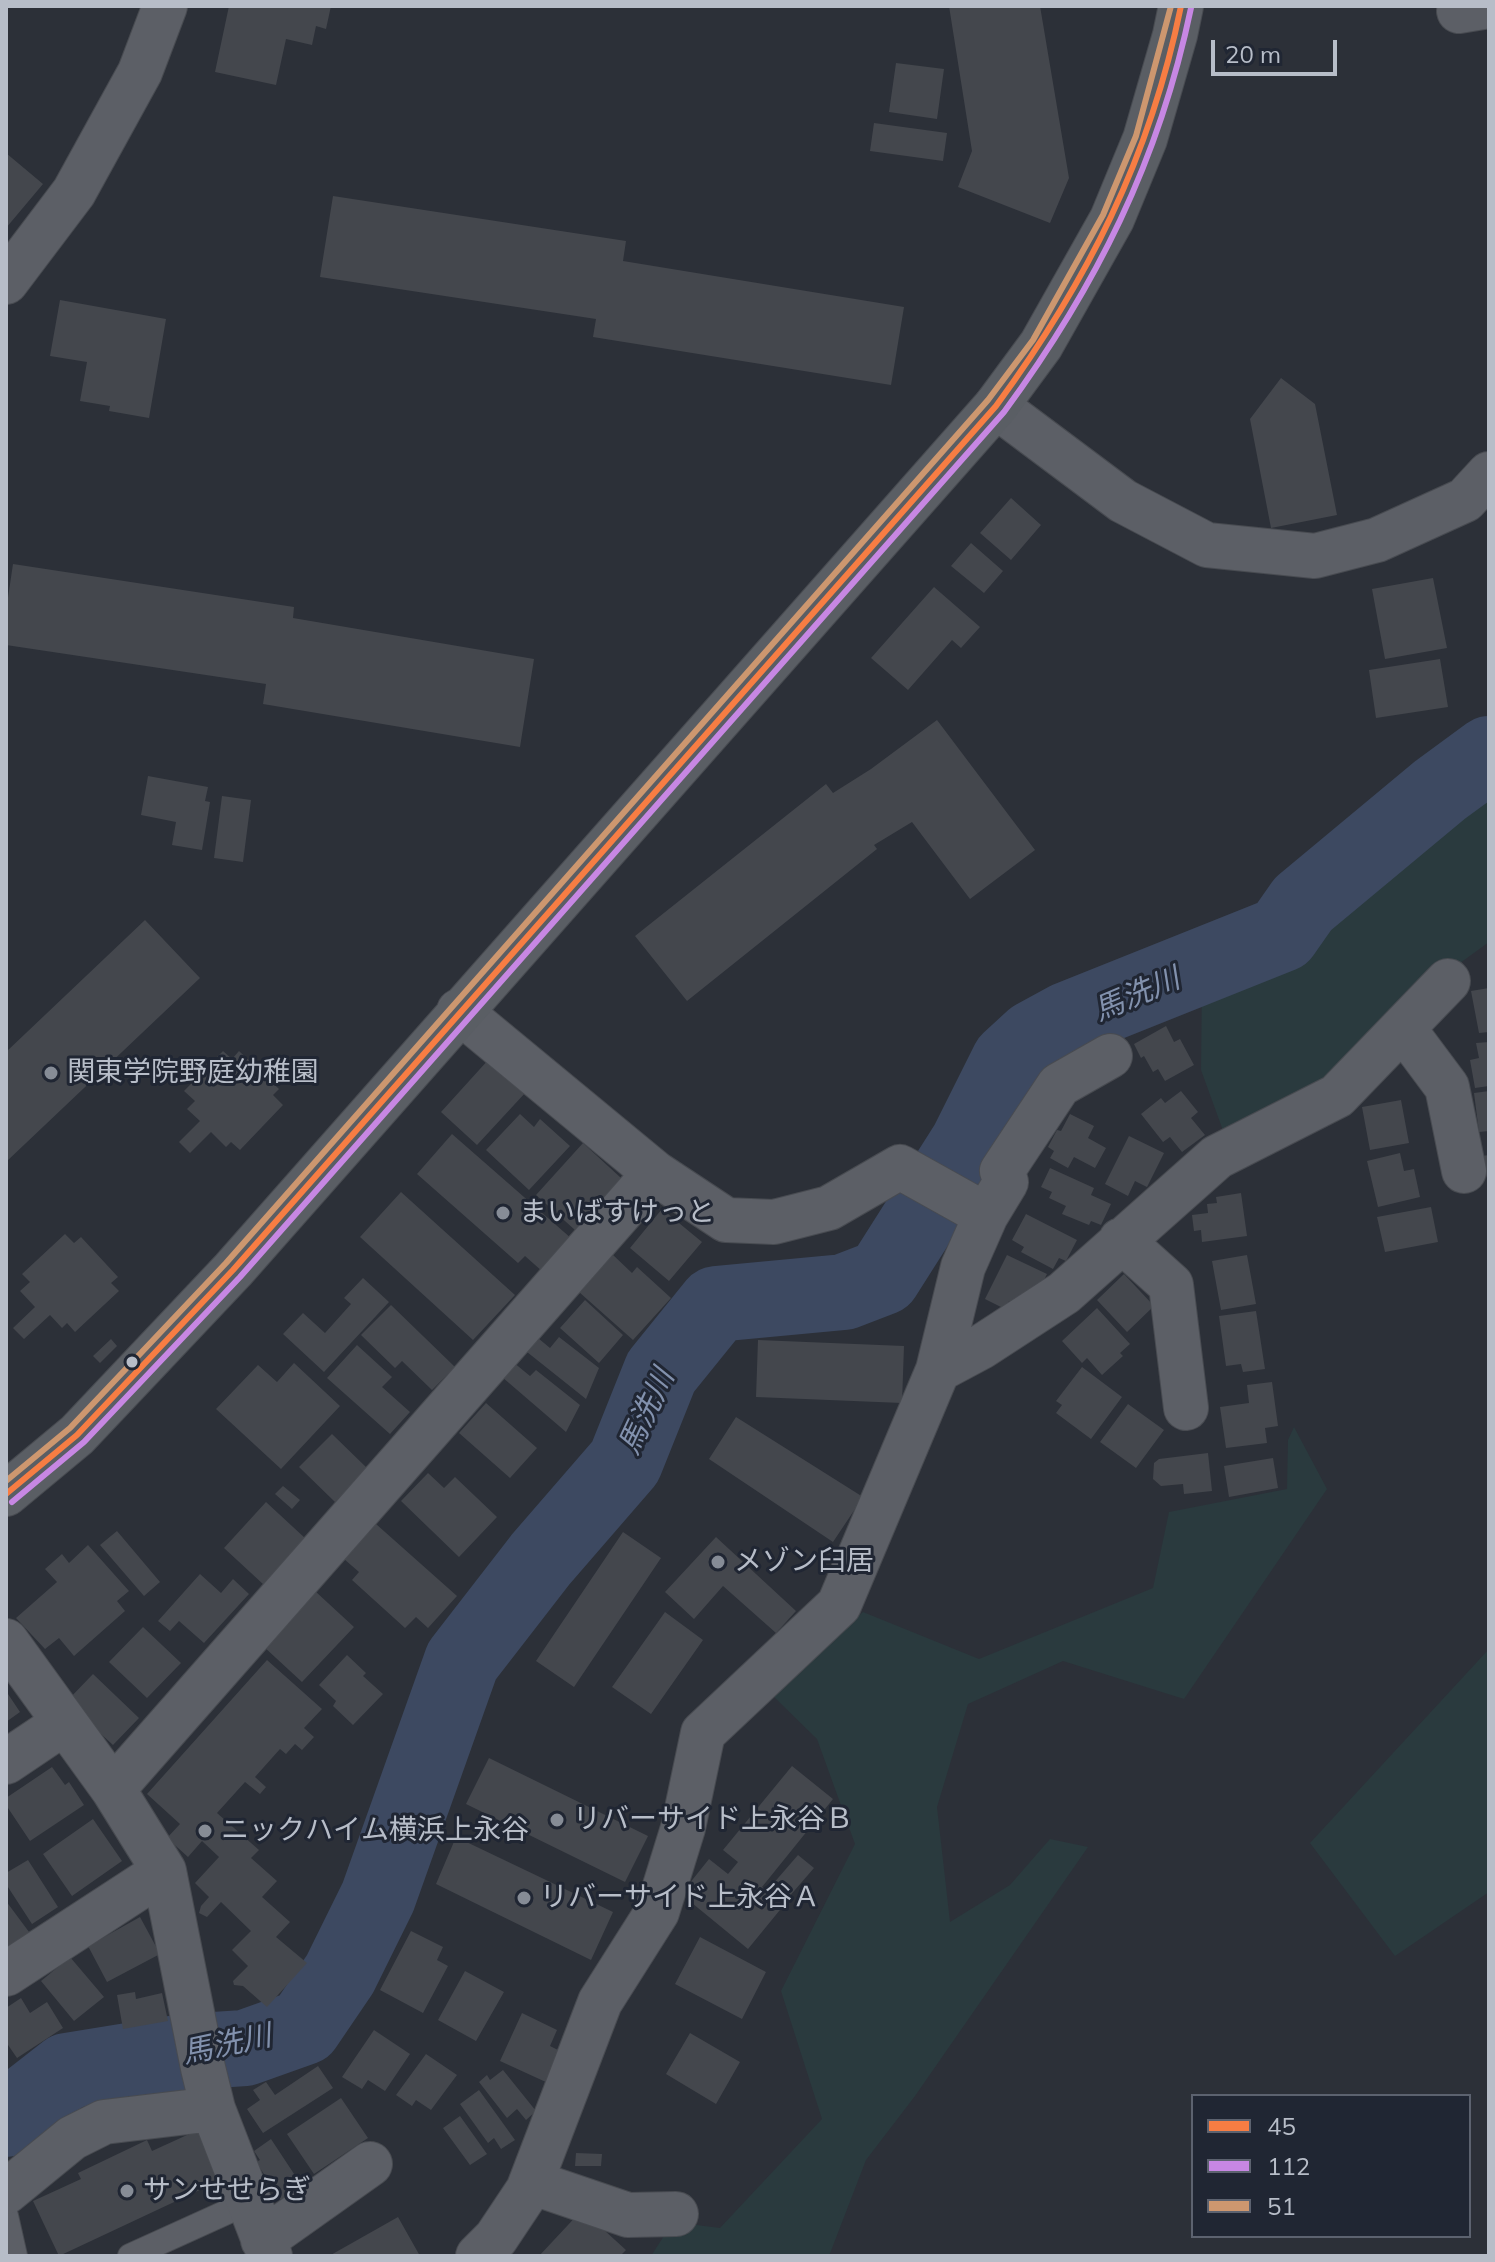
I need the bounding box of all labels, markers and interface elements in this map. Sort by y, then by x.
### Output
scale bar [1215,24,1341,74]
text: 20 m [1225,39,1281,69]
water label: 馬洗川 [1089,961,1185,1029]
place label: 関東学院野庭幼稚園 [67,1056,319,1090]
marker: 関東学院野庭幼稚園 [42,1064,60,1082]
place label: まいばすけっと [519,1196,715,1230]
marker: まいばすけっと [494,1204,512,1222]
unlabelled marker [124,1354,140,1370]
water label: 馬洗川 [612,1364,682,1460]
place label: メゾン臼居 [734,1545,874,1579]
marker: メゾン臼居 [709,1553,727,1571]
place label: リバーサイド上永谷Ｂ [573,1803,853,1837]
marker: リバーサイド上永谷Ｂ [548,1811,566,1829]
place label: ニックハイム横浜上永谷 [221,1814,529,1848]
marker: ニックハイム横浜上永谷 [196,1822,214,1840]
place label: リバーサイド上永谷Ａ [540,1881,820,1915]
marker: リバーサイド上永谷Ａ [515,1889,533,1907]
water label: 馬洗川 [179,2018,275,2072]
legend [1191,2094,1471,2238]
text: 45 [1267,2111,1296,2141]
text: 112 [1267,2151,1310,2181]
place label: サンせせらぎ [143,2174,311,2208]
marker: サンせせらぎ [118,2182,136,2200]
text: 51 [1267,2191,1296,2221]

